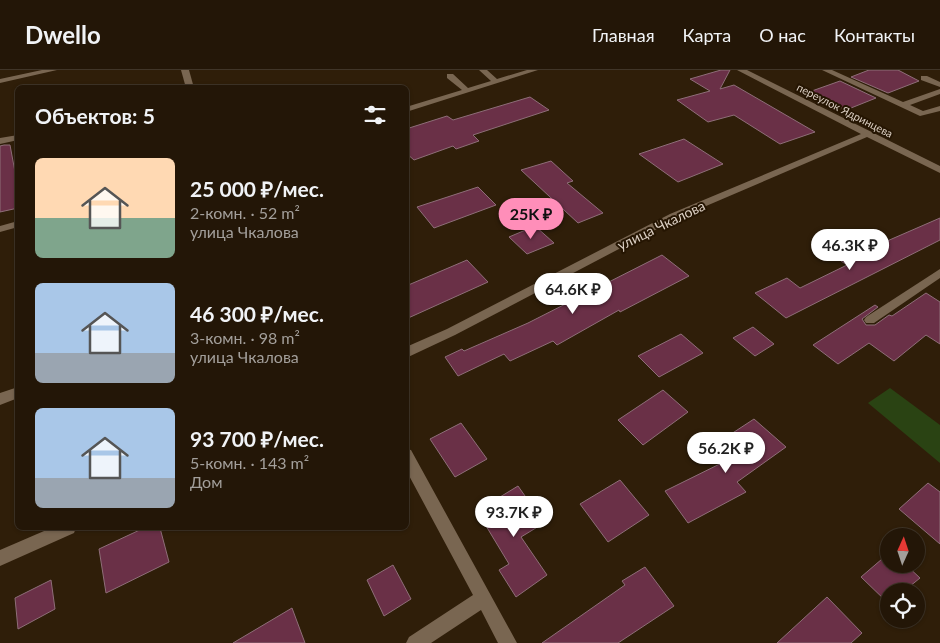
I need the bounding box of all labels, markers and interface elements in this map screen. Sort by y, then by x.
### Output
text: Dwello [25,20,101,49]
text: Главная [592,24,655,46]
text: Карта [683,24,731,46]
text: О нас [759,24,806,46]
text: Контакты [834,24,915,46]
street label: переулок Ядринцева [795,80,895,140]
icon: filters [361,101,389,129]
text: Объектов: 5 [35,103,155,128]
text: 25 000 ₽/мес. [190,176,324,201]
icon: home [75,178,135,238]
street label: улица Чкалова [614,196,708,254]
pin: 25K ₽ [496,198,566,240]
text: 2-комн. · 52 m² [190,203,300,222]
text: 25K ₽ [510,204,552,223]
text: улица Чкалова [190,222,299,241]
pin: 46.3K ₽ [804,228,896,271]
text: 46.3K ₽ [822,235,878,254]
pin: 64.6K ₽ [527,272,619,315]
text: 64.6K ₽ [545,279,601,298]
text: 46 300 ₽/мес. [190,301,324,326]
icon: home [75,303,135,363]
text: 3-комн. · 98 m² [190,328,300,347]
text: улица Чкалова [190,347,299,366]
text: 93 700 ₽/мес. [190,426,324,451]
icon: home [75,428,135,488]
pin: 56.2K ₽ [680,432,772,474]
text: 56.2K ₽ [698,438,754,457]
text: 5-комн. · 143 m² [190,453,309,472]
text: Дом [190,472,222,491]
pin: 93.7K ₽ [468,496,560,538]
text: 93.7K ₽ [486,502,542,521]
north arrow [880,528,925,572]
map controls [880,528,925,628]
button: locate [880,583,925,628]

